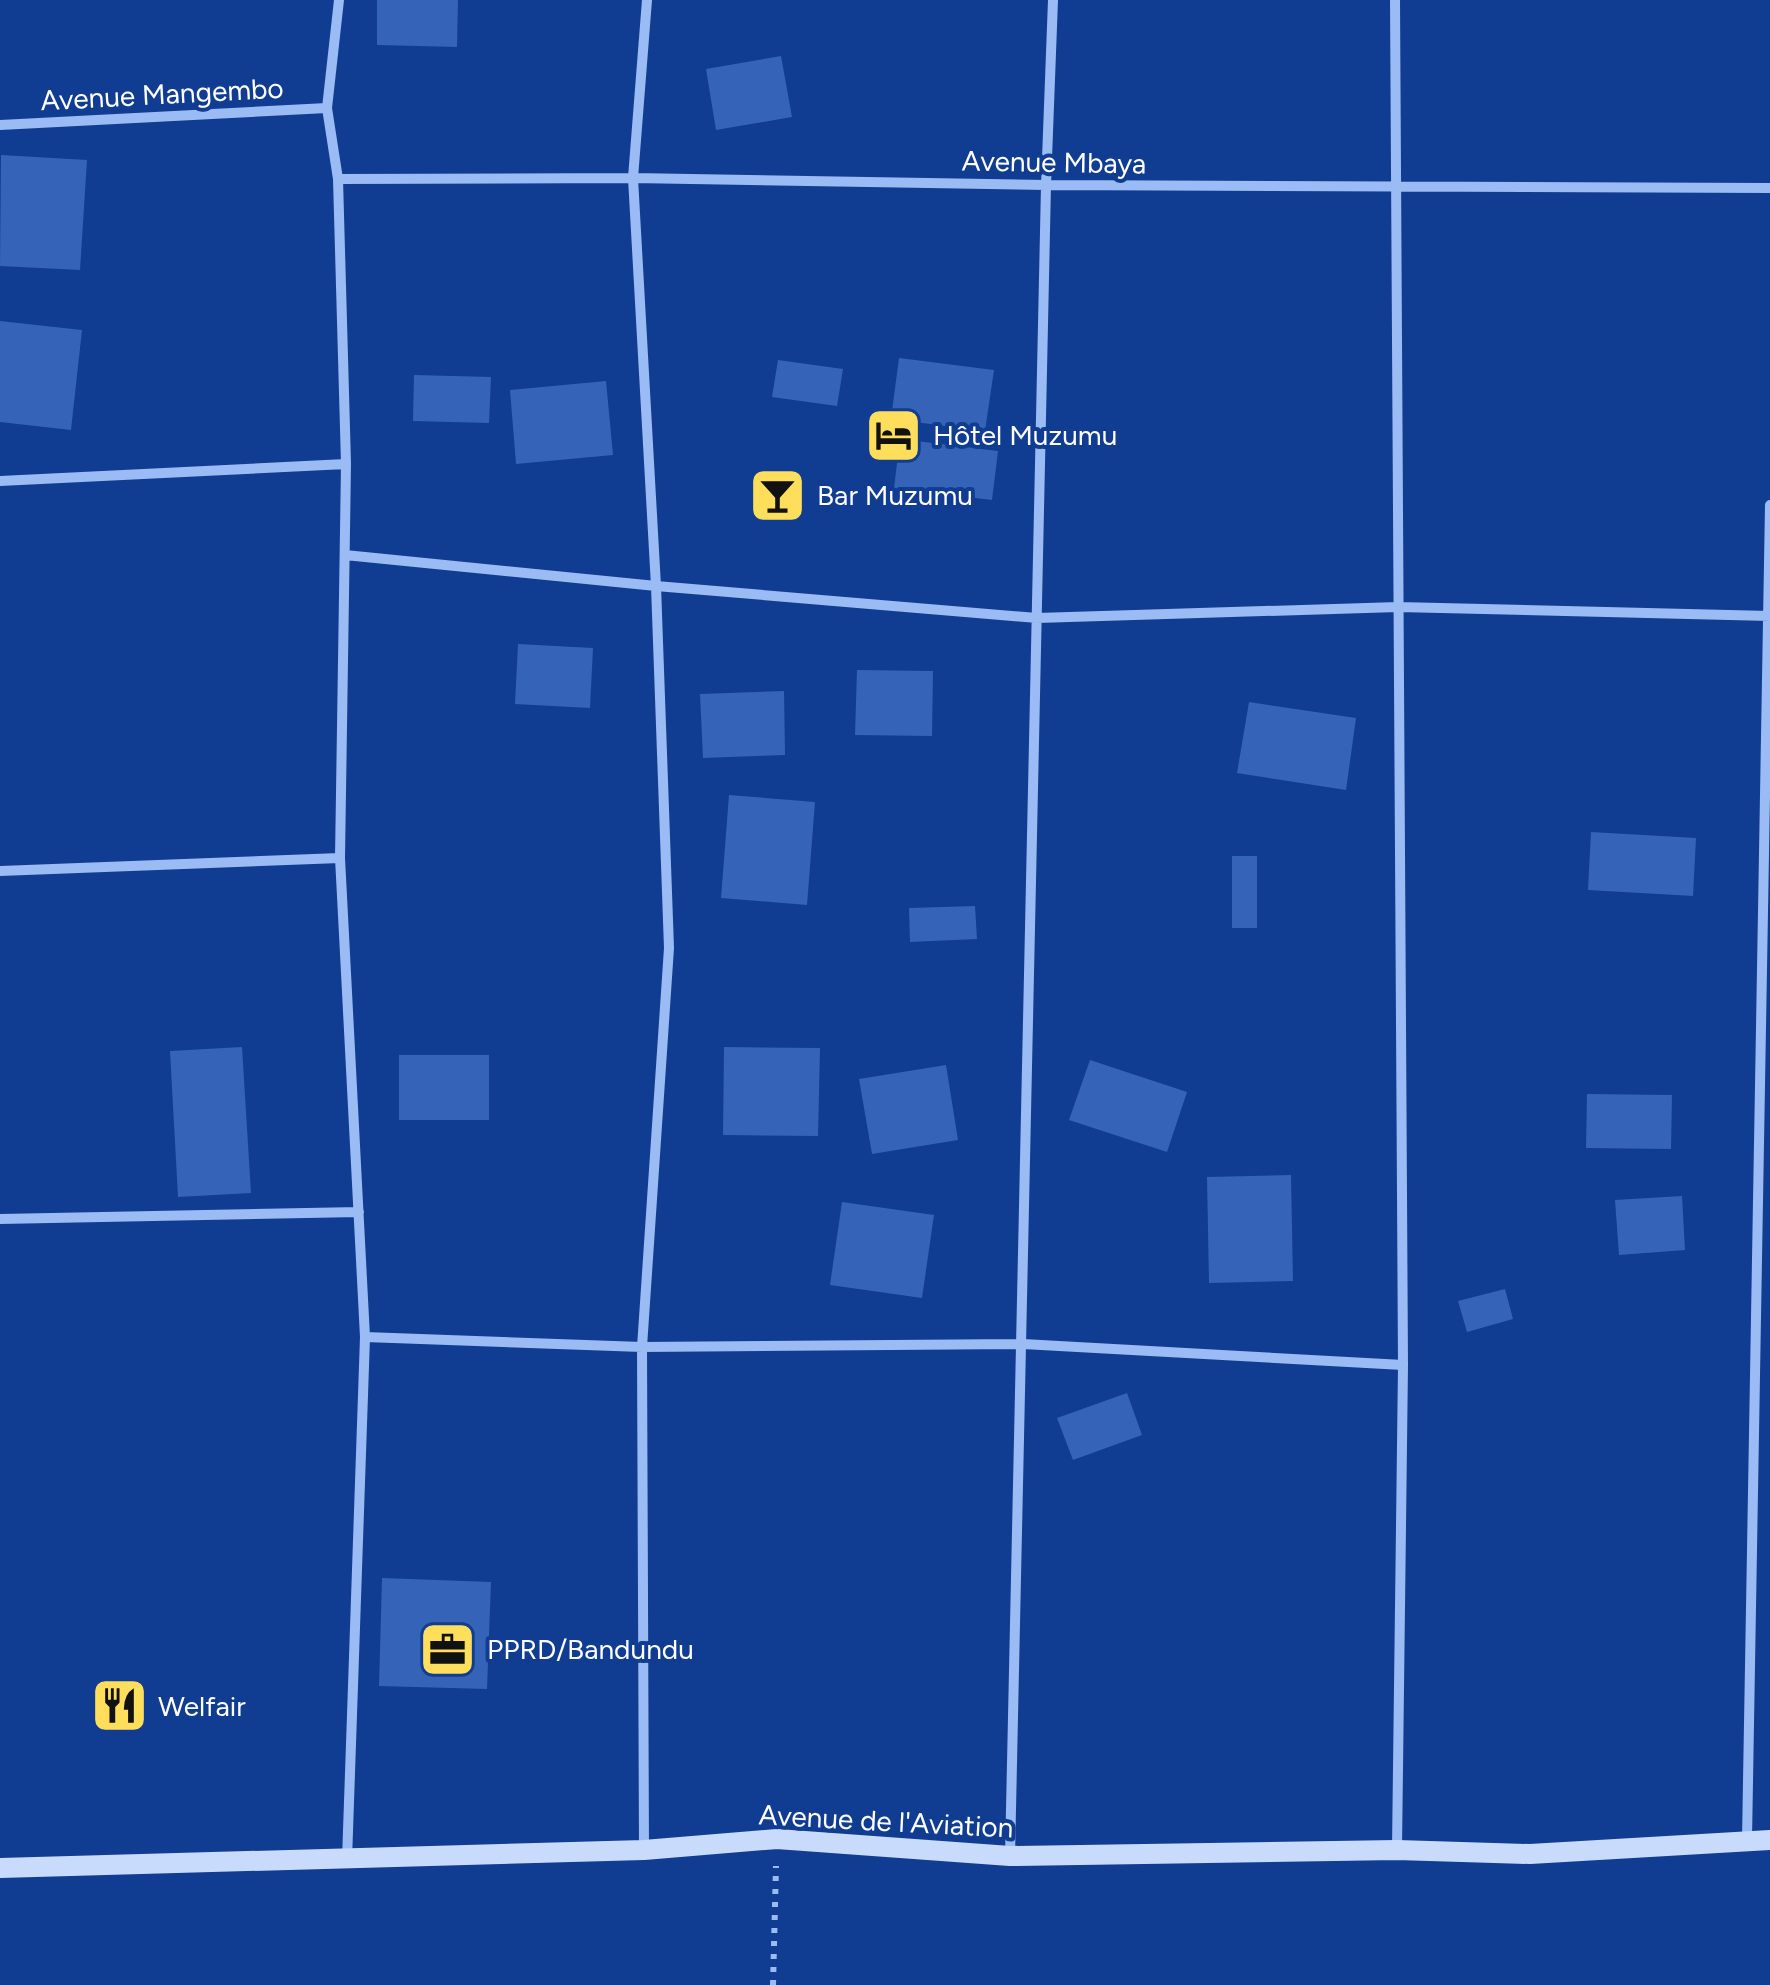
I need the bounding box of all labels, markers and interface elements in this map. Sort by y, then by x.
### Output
street label: Avenue Mangembo [40,71,284,117]
street label: Avenue Mbaya [961,143,1147,181]
hotel icon: Hôtel Muzumu [864,405,924,465]
place label: Hôtel Muzumu [933,418,1117,452]
bar icon: Bar Muzumu [748,465,808,525]
place label: Bar Muzumu [817,478,973,512]
office icon: PPRD/Bandundu [418,1619,478,1679]
place label: PPRD/Bandundu [487,1632,694,1666]
restaurant icon: Welfair [89,1676,149,1736]
place label: Welfair [158,1689,246,1723]
street label: Avenue de l'Aviation [758,1797,1014,1845]

